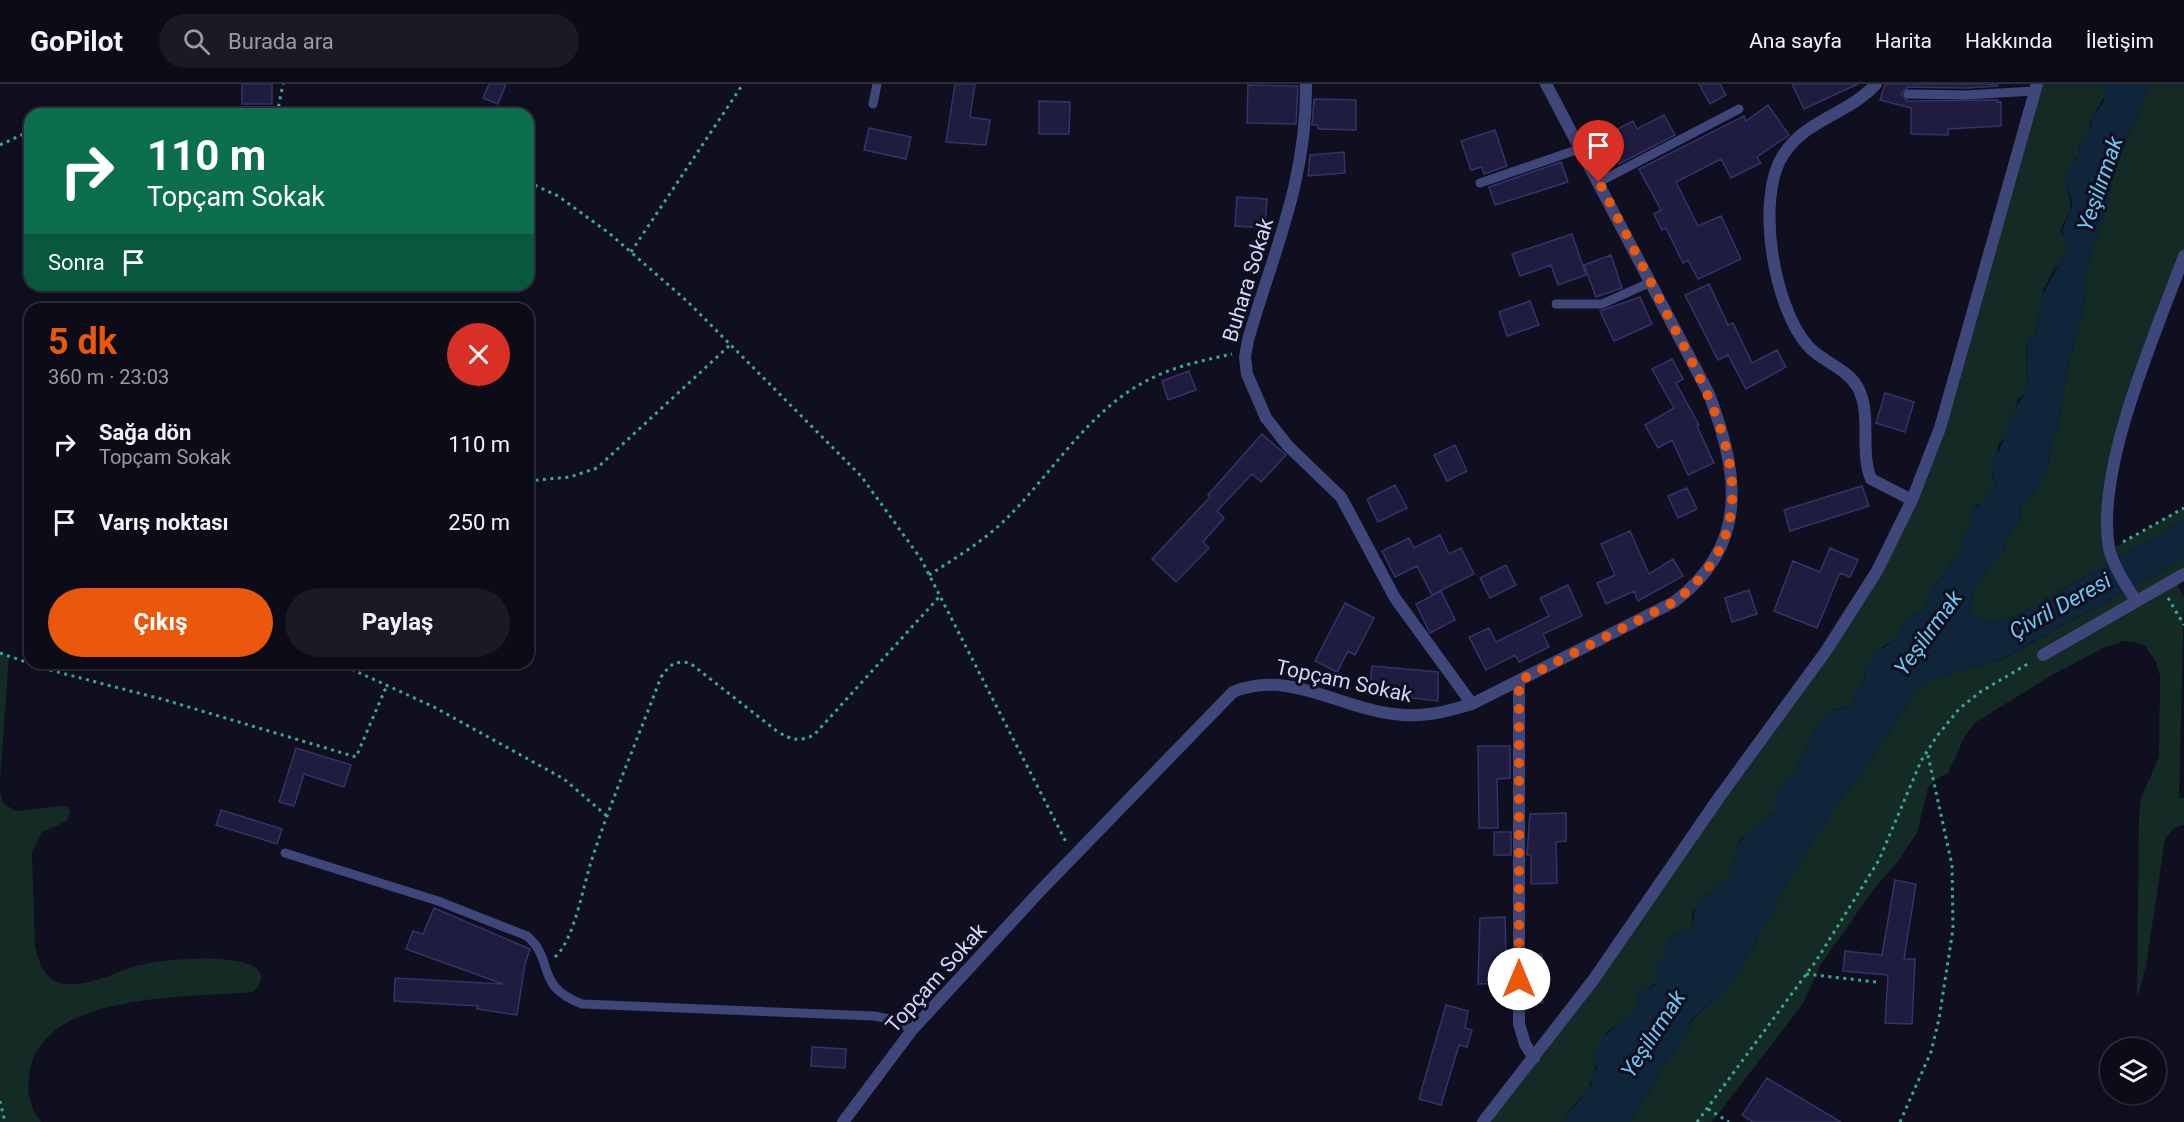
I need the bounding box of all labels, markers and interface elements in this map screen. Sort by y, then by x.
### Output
search box [159,14,579,68]
text: GoPilot [30,25,123,58]
icon: search [180,25,213,58]
text: Burada ara [228,29,334,54]
text: Ana sayfa [1749,29,1842,53]
text: Harita [1875,29,1932,53]
text: Hakkında [1965,29,2053,53]
text: İletişim [2086,29,2154,53]
pin [1573,120,1624,182]
icon: arrive [1582,129,1615,162]
text: 110 m [147,131,266,180]
icon: right [48,132,126,210]
water label: Yeşilırmak [2072,132,2128,235]
text: Topçam Sokak [147,181,325,213]
street label: Buhara Sokak [1218,215,1278,345]
icon: arrive [117,246,150,279]
text: Sonra [48,250,105,275]
text: 5 dk [48,321,117,363]
button: close [447,323,510,386]
text: 360 m · 23:03 [48,365,169,389]
text: Sağa dön [99,420,191,445]
icon: right [48,428,81,461]
text: 110 m [448,432,510,457]
text: Topçam Sokak [99,445,231,469]
icon: arrive [48,506,81,539]
text: Varış noktası [99,510,229,535]
text: 250 m [448,510,510,535]
water label: Çivril Deresi [2005,567,2116,644]
water label: Yeşilırmak [1889,585,1968,680]
button: Çıkış [48,588,273,657]
button: Paylaş [285,588,510,657]
street label: Topçam Sokak [1274,655,1415,707]
street label: Topçam Sokak [881,918,991,1037]
position arrow [1487,947,1551,1011]
water label: Yeşilırmak [1616,985,1691,1082]
map controls [2100,1038,2166,1104]
button: layers [2100,1038,2166,1104]

